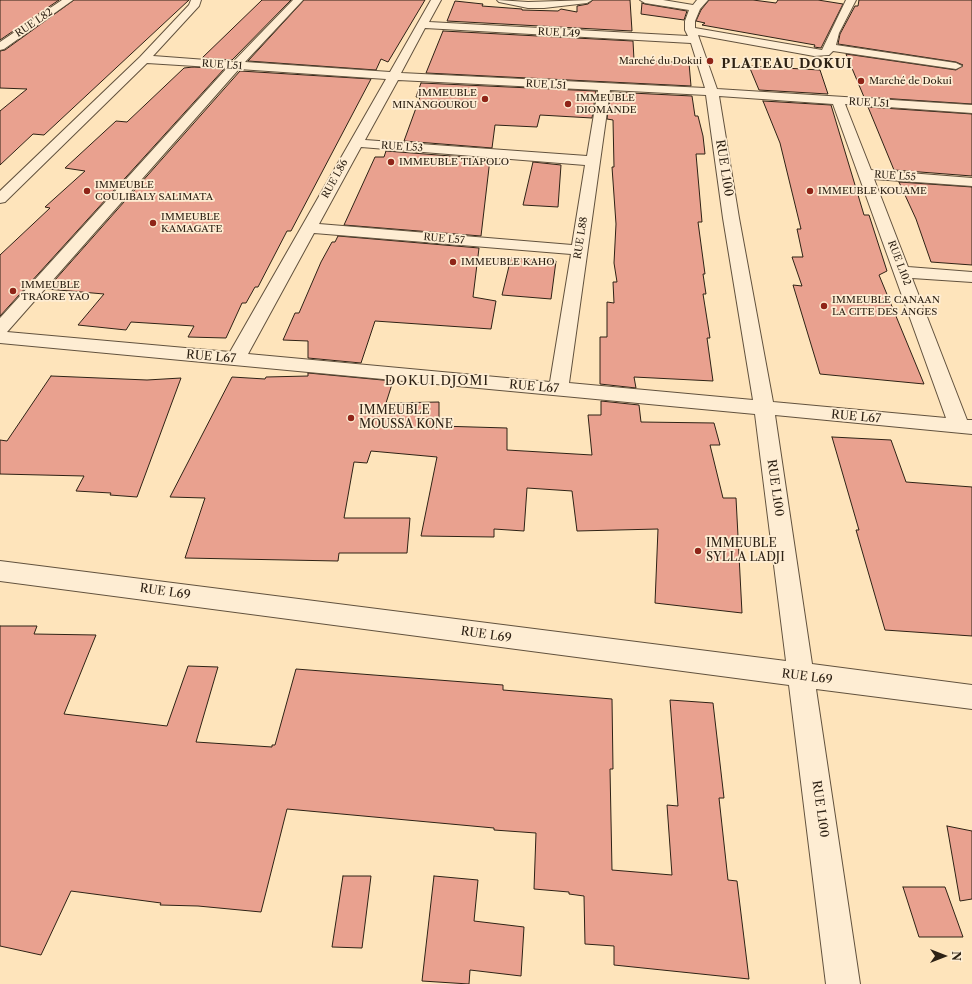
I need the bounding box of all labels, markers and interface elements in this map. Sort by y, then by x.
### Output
street label: RUE L82 [13,6,55,40]
street label: RUE L49 [537,26,581,40]
place label: Marché du Dokui [619,55,702,67]
marker: Marché du Dokui [705,56,715,66]
district label: PLATEAU DOKUI [721,56,853,72]
street label: RUE L51 [201,58,243,72]
place label: Marché de Dokui [869,75,952,87]
marker: Marché de Dokui [856,76,866,86]
street label: RUE L51 [525,78,567,92]
place label: IMMEUBLE MINANGOUROU [392,87,477,110]
place label: IMMEUBLE DIOMANDE [576,92,637,116]
marker: IMMEUBLE MINANGOUROU [480,94,490,104]
street label: RUE L51 [848,96,890,110]
marker: IMMEUBLE DIOMANDE [563,99,573,109]
street label: RUE L100 [712,138,736,198]
street label: RUE L53 [381,140,423,154]
place label: IMMEUBLE TIAPOLO [399,156,509,168]
street label: RUE L86 [319,157,351,201]
marker: IMMEUBLE TIAPOLO [386,157,396,167]
street label: RUE L55 [874,169,916,183]
place label: IMMEUBLE COULIBALY SALIMATA [95,179,213,202]
place label: IMMEUBLE KOUAME [818,185,927,197]
marker: IMMEUBLE COULIBALY SALIMATA [82,186,92,196]
marker: IMMEUBLE KOUAME [805,186,815,196]
place label: IMMEUBLE KAMAGATE [161,211,222,234]
street label: RUE L88 [572,216,590,260]
marker: IMMEUBLE KAMAGATE [148,218,158,228]
street label: RUE L57 [423,231,465,247]
street label: RUE L102 [885,239,913,287]
place label: IMMEUBLE KAHO [461,256,555,268]
marker: IMMEUBLE KAHO [448,257,458,267]
place label: IMMEUBLE TRAORE YAO [21,279,90,302]
marker: IMMEUBLE TRAORE YAO [8,286,18,296]
place label: IMMEUBLE CANAAN LA CITE DES ANGES [832,294,940,318]
marker: IMMEUBLE CANAAN LA CITE DES ANGES [819,301,829,311]
street label: RUE L67 [185,348,237,366]
district label: DOKUI DJOMI [385,373,489,389]
street label: RUE L67 [508,378,560,396]
place label: IMMEUBLE MOUSSA KONE [359,404,453,432]
street label: RUE L67 [830,408,882,426]
marker: IMMEUBLE MOUSSA KONE [346,413,356,423]
street label: RUE L100 [764,459,786,517]
place label: IMMEUBLE SYLLA LADJI [706,537,785,565]
marker: IMMEUBLE SYLLA LADJI [693,546,703,556]
street label: RUE L69 [139,581,191,603]
street label: RUE L69 [460,624,512,646]
street label: RUE L69 [781,667,833,687]
street label: RUE L100 [809,780,831,838]
north arrow [924,936,964,976]
text: N [949,951,963,961]

